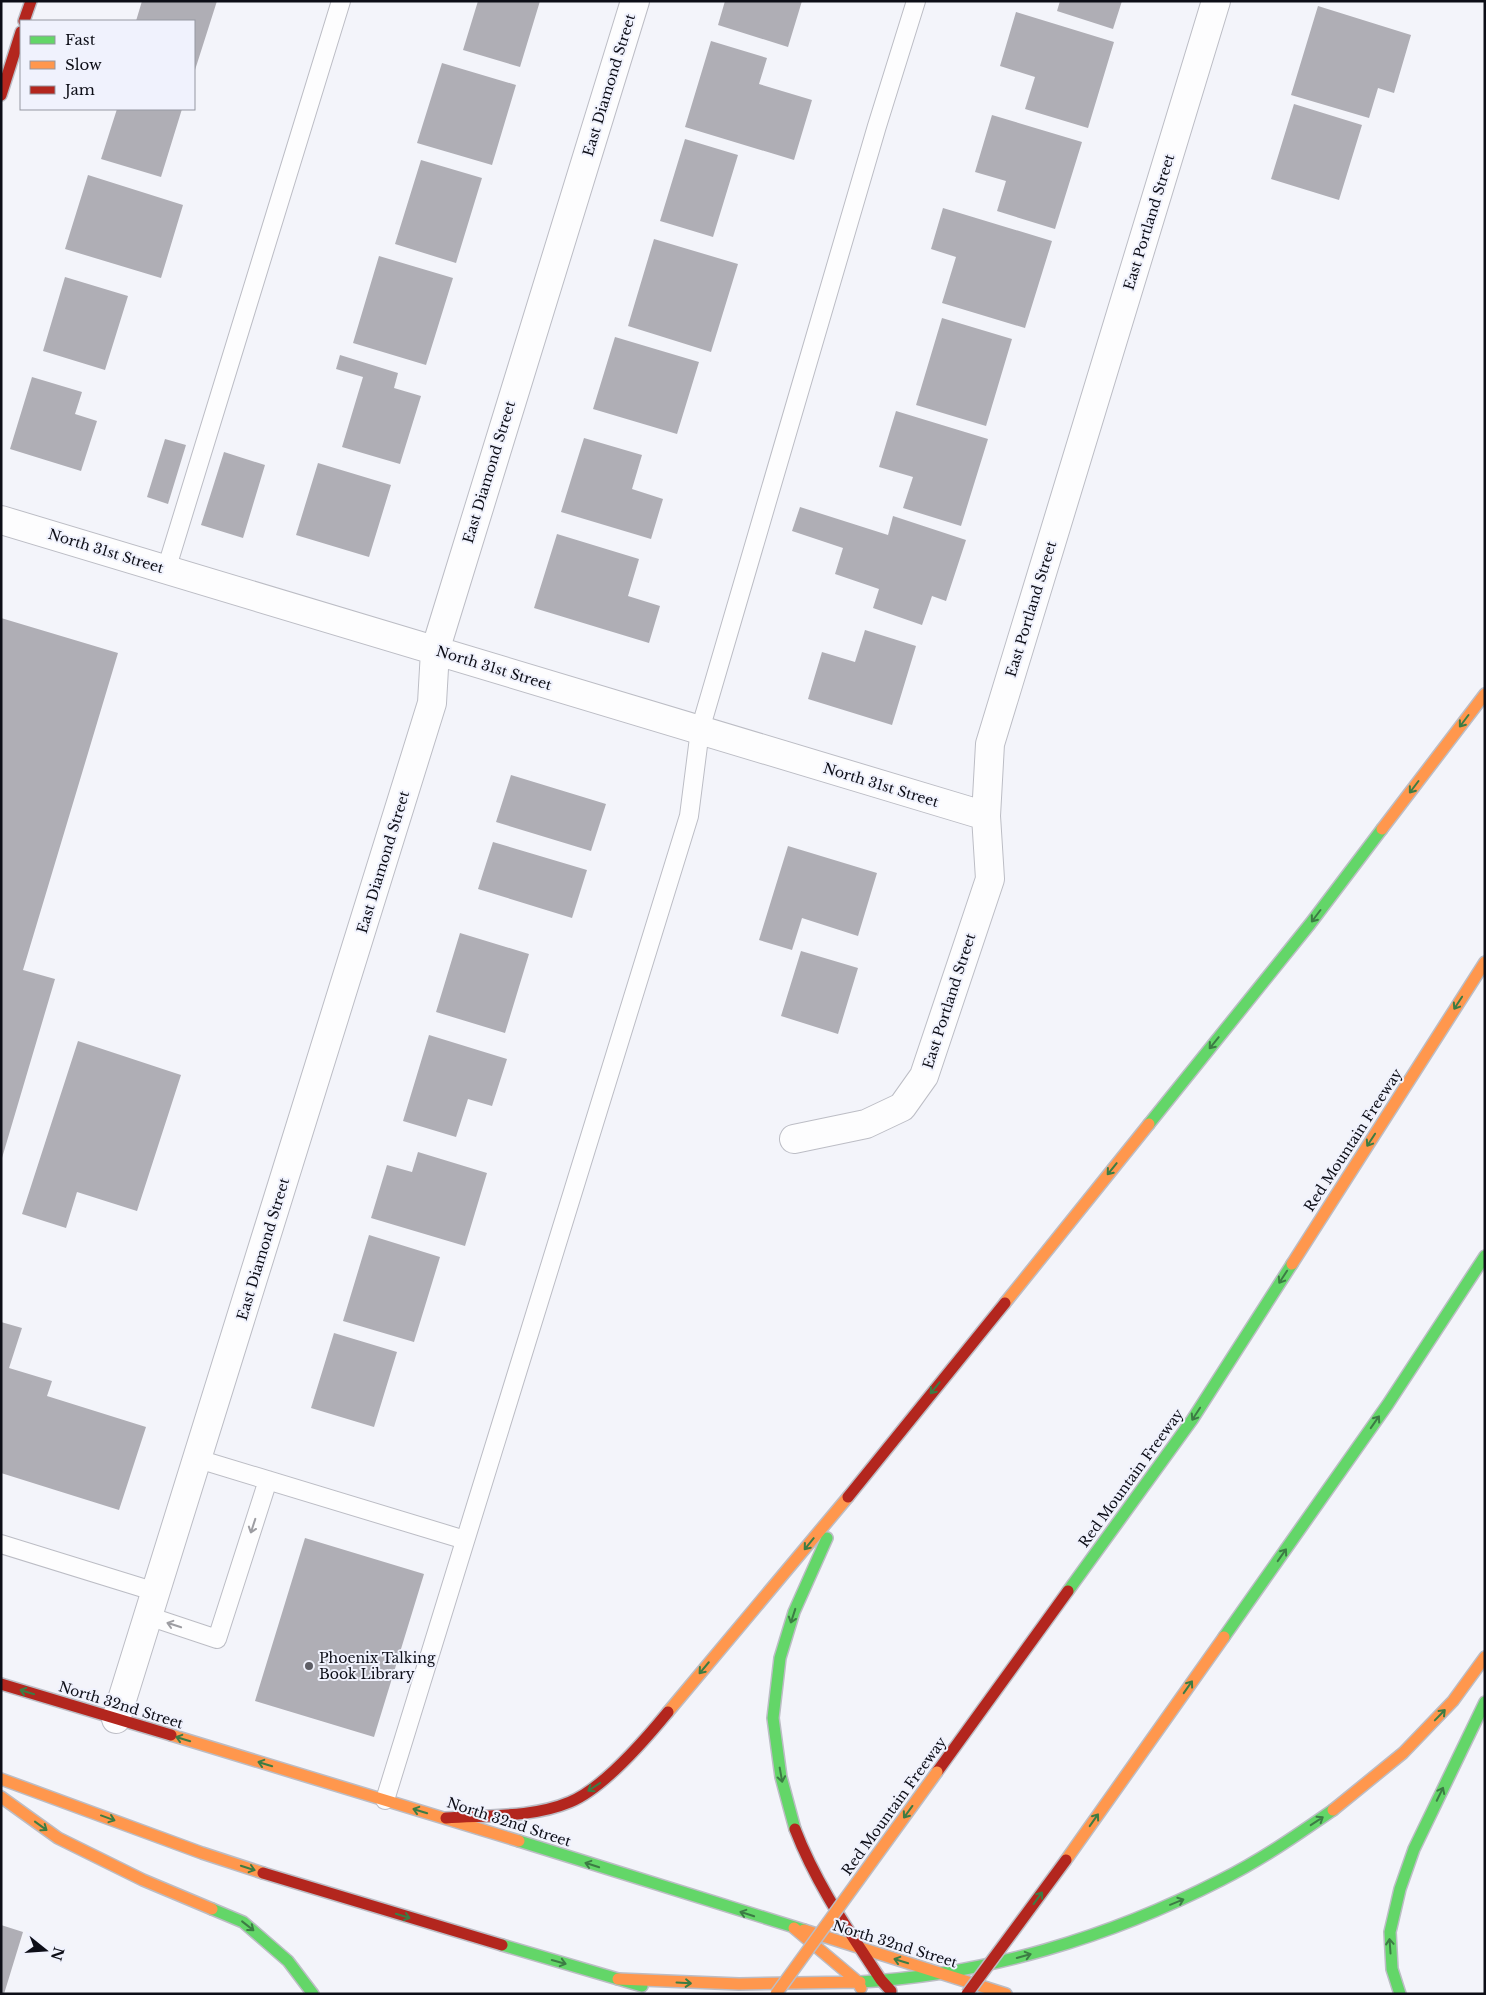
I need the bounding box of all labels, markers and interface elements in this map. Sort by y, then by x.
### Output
street label: East Diamond Street [579,11,639,158]
legend [20,20,195,110]
text: Fast [65,30,96,49]
text: Slow [65,55,102,74]
text: Jam [63,80,95,99]
street label: East Portland Street [1120,151,1178,292]
street label: East Diamond Street [459,398,519,545]
street label: North 31st Street [46,525,166,577]
street label: East Portland Street [1002,538,1060,679]
street label: North 31st Street [434,642,554,694]
one-way arrow [1459,714,1470,727]
street label: North 31st Street [821,759,941,811]
one-way arrow [1409,780,1420,793]
street label: East Diamond Street [353,788,413,935]
one-way arrow [1311,909,1321,923]
street label: East Portland Street [919,930,980,1071]
one-way arrow [1453,996,1464,1010]
one-way arrow [1209,1036,1220,1049]
street label: Red Mountain Freeway [1300,1065,1406,1215]
one-way arrow [1366,1133,1376,1147]
one-way arrow [1107,1162,1118,1175]
street label: East Diamond Street [233,1175,293,1322]
one-way arrow [1278,1269,1288,1283]
one-way arrow [929,1381,940,1394]
street label: Red Mountain Freeway [1075,1405,1187,1551]
one-way arrow [1191,1406,1201,1420]
one-way arrow [1370,1415,1380,1429]
one-way arrow [247,1518,257,1534]
one-way arrow [803,1537,814,1550]
one-way arrow [1277,1548,1287,1562]
one-way arrow [788,1607,797,1623]
one-way arrow [167,1620,183,1629]
place label: Phoenix Talking Book Library [319,1649,436,1683]
marker: Phoenix Talking Book Library [303,1660,315,1672]
one-way arrow [698,1662,710,1675]
street label: North 32nd Street [56,1677,186,1733]
one-way arrow [1183,1681,1193,1695]
one-way arrow [20,1686,36,1696]
one-way arrow [1433,1709,1445,1721]
street label: Red Mountain Freeway [838,1733,950,1879]
one-way arrow [175,1734,191,1744]
one-way arrow [257,1758,273,1768]
one-way arrow [777,1767,787,1783]
one-way arrow [587,1782,601,1792]
one-way arrow [1435,1786,1445,1801]
street label: North 32nd Street [445,1793,574,1851]
one-way arrow [413,1805,429,1815]
one-way arrow [903,1805,914,1818]
one-way arrow [1089,1813,1099,1827]
one-way arrow [100,1814,115,1823]
one-way arrow [1310,1816,1324,1826]
one-way arrow [34,1820,47,1831]
one-way arrow [584,1859,600,1869]
one-way arrow [240,1863,256,1873]
one-way arrow [1032,1892,1043,1905]
one-way arrow [1169,1897,1184,1907]
one-way arrow [739,1908,755,1918]
one-way arrow [395,1911,411,1921]
street label: North 32nd Street [830,1916,960,1972]
one-way arrow [241,1921,254,1932]
north arrow [20,1925,70,1975]
one-way arrow [1386,1939,1395,1955]
text: N [47,1945,68,1963]
one-way arrow [1015,1951,1031,1961]
one-way arrow [894,1956,910,1966]
one-way arrow [551,1957,567,1967]
one-way arrow [676,1979,692,1988]

